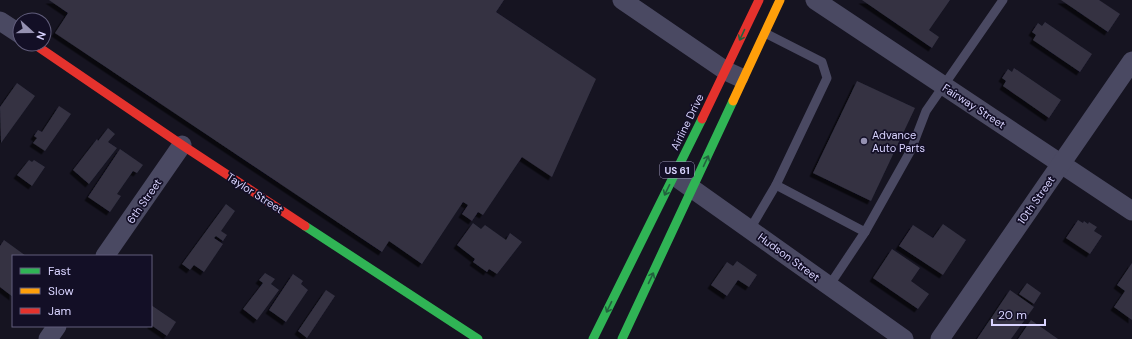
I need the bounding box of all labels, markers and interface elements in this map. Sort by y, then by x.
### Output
north arrow [12,12,52,52]
text: N [33,29,49,42]
one-way arrow [738,29,745,41]
street label: Fairway Street [940,80,1008,132]
street label: Airline Drive [667,92,707,152]
place label: Advance Auto Parts [872,128,925,155]
marker: Advance Auto Parts [859,136,869,146]
one-way arrow [703,155,710,167]
road number: US 61 [660,162,694,178]
street label: Taylor Street [224,170,286,216]
street label: 10th Street [1014,173,1058,227]
street label: 6th Street [123,176,165,226]
one-way arrow [663,184,670,196]
street label: Hudson Street [755,230,823,284]
legend [12,255,152,327]
text: Fast [48,263,71,279]
one-way arrow [647,273,655,285]
text: Slow [48,283,74,299]
one-way arrow [605,300,613,312]
scale bar [992,301,1045,327]
text: Jam [48,303,71,319]
text: 20 m [998,307,1027,323]

